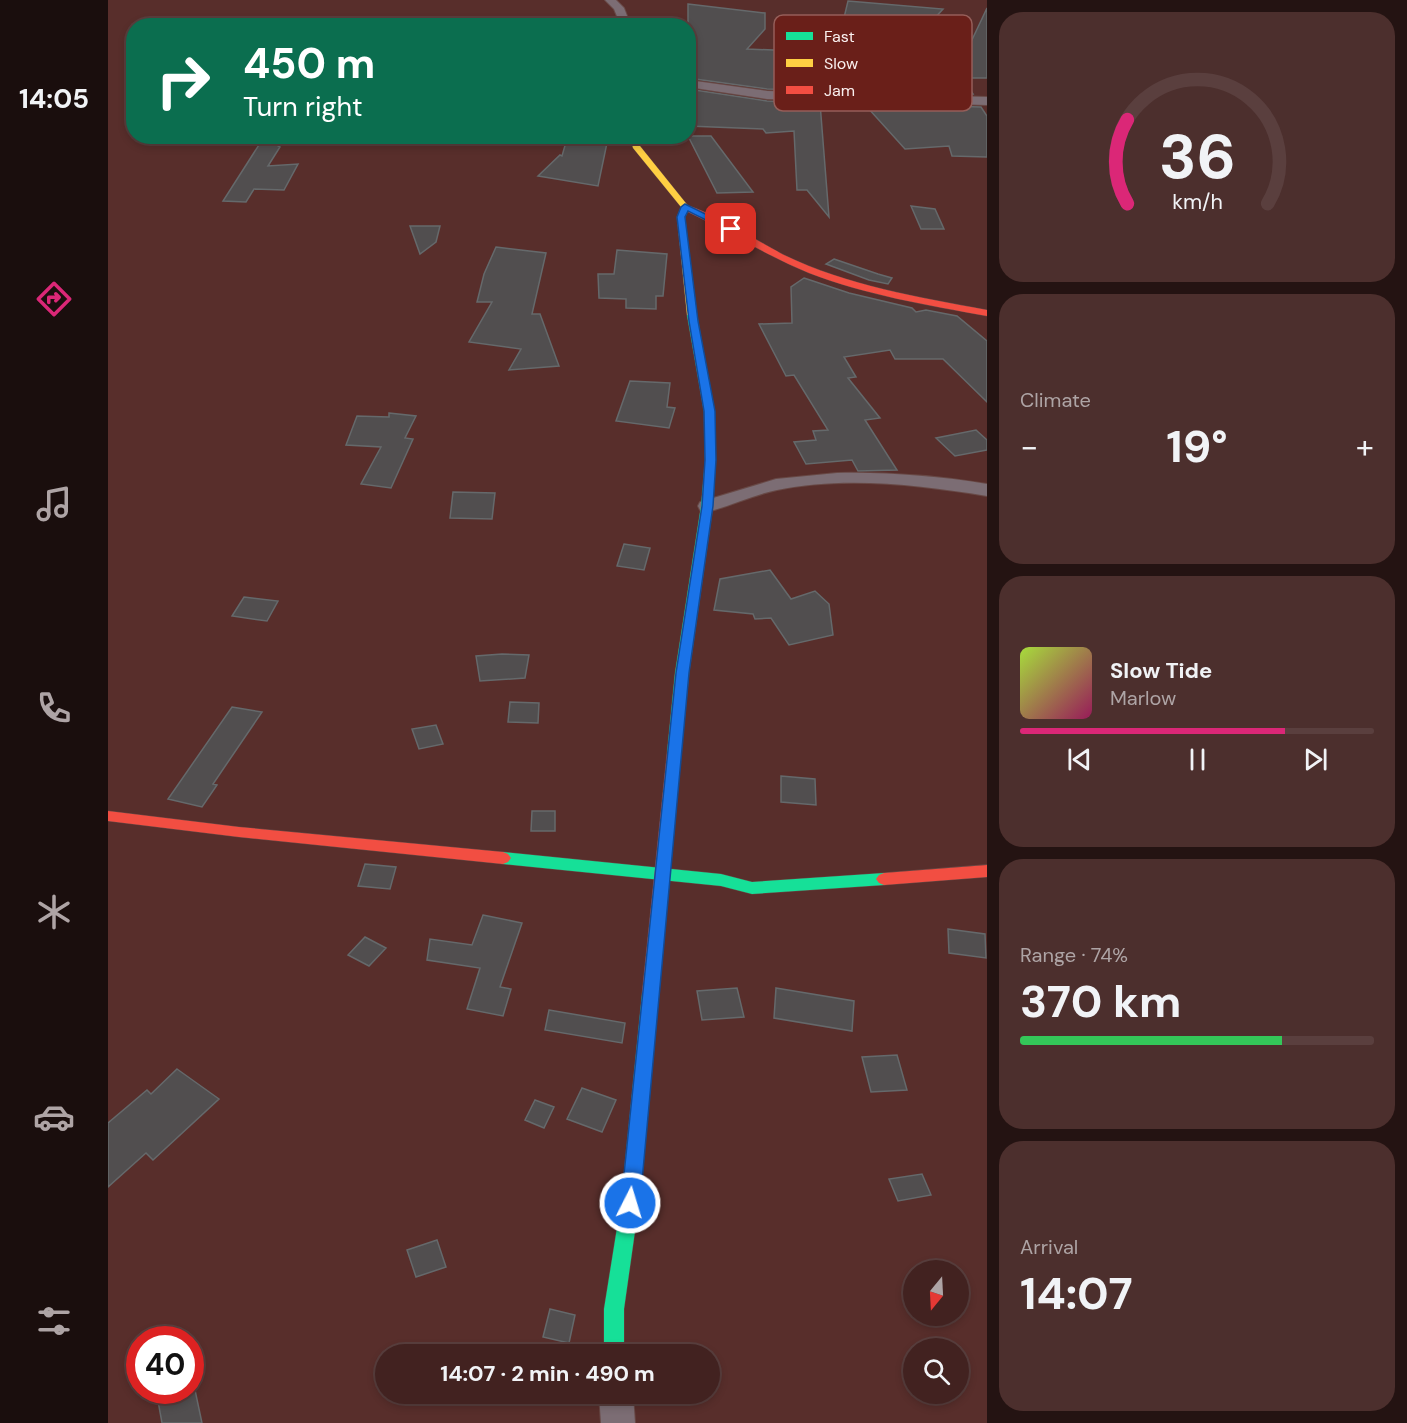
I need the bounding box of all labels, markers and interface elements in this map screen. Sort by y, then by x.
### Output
legend [774,15,972,111]
text: Fast [824,26,855,47]
text: 450 m [243,36,375,91]
icon: right [144,42,222,120]
text: Slow [824,53,858,74]
text: Jam [824,80,855,101]
text: 14:05 [19,81,89,116]
text: Turn right [243,89,363,124]
text: 36 [1158,116,1236,197]
text: km/h [1172,188,1222,216]
pin [705,203,756,254]
icon: arrive [714,212,747,245]
icon: directions [33,278,75,320]
text: Climate [1020,387,1091,413]
text: 19° [1166,417,1228,476]
text: − [1020,425,1038,468]
text: + [1356,425,1374,468]
icon: music [33,483,75,525]
text: Slow Tide [1110,656,1212,685]
text: Marlow [1110,685,1176,711]
icon: phone [33,687,75,729]
icon: previous [1063,743,1096,776]
icon: pause [1181,743,1214,776]
icon: next [1299,743,1332,776]
icon: climate [33,891,75,933]
text: Range · 74% [1020,942,1128,968]
text: 370 km [1020,972,1181,1031]
icon: car [33,1096,75,1138]
position arrow [598,1171,662,1235]
text: Arrival [1020,1234,1078,1260]
north arrow [903,1260,969,1326]
map controls [903,1260,969,1404]
text: 14:07 [1020,1264,1133,1323]
icon: filters [33,1300,75,1342]
speed limit sign: 40 [126,1326,204,1404]
button: search [903,1338,969,1404]
text: 14:07 · 2 min · 490 m [440,1359,655,1388]

